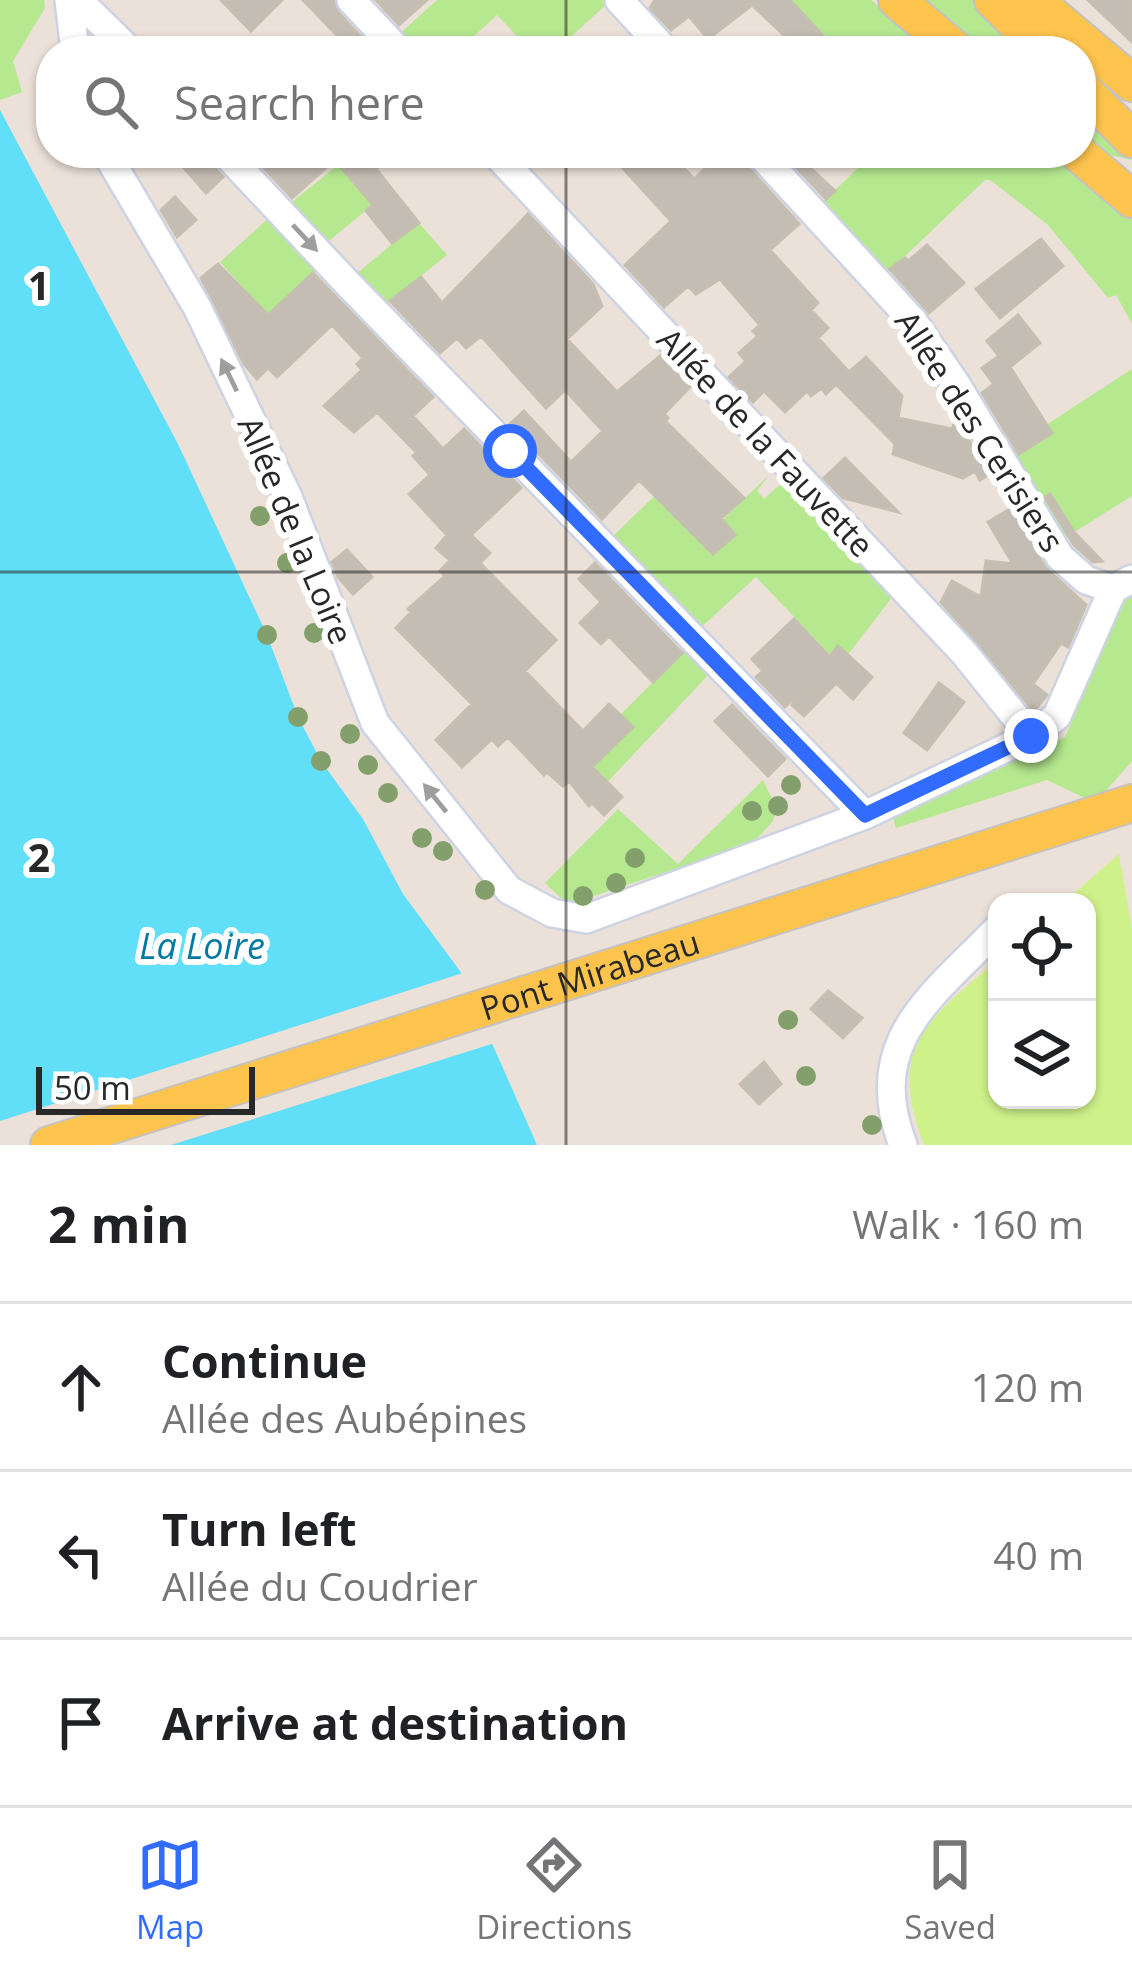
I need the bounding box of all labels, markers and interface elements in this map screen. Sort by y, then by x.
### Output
search box [36,36,1096,168]
icon: search [78,69,144,135]
text: Search here [174,72,425,133]
one-way arrow [291,224,319,253]
text: 1 [28,258,50,311]
street label: Allée des Cerisiers [885,302,1075,560]
street label: Allée de la Fauvette [648,318,884,566]
one-way arrow [220,358,240,392]
street label: Allée de la Loire [228,409,364,651]
route start [483,424,537,478]
route end [1004,709,1058,763]
one-way arrow [423,783,449,814]
text: 2 [28,830,50,883]
map controls [988,893,1096,1109]
button: locate [988,893,1096,1001]
street label: Pont Mirabeau [474,919,705,1030]
water label: La Loire [139,921,265,970]
button: layers [988,1001,1096,1109]
scale bar [36,1061,255,1114]
text: 50 m [54,1065,131,1110]
text: 2 min [48,1188,190,1258]
text: Walk · 160 m [852,1197,1084,1250]
text: Continue [162,1330,367,1391]
icon: ahead [48,1354,114,1420]
text: 120 m [971,1360,1084,1413]
text: Allée des Aubépines [162,1391,527,1444]
text: Turn left [162,1498,357,1559]
icon: left [48,1522,114,1588]
text: 40 m [993,1528,1084,1581]
text: Allée du Coudrier [162,1559,478,1612]
icon: arrive [48,1690,114,1756]
text: Arrive at destination [162,1692,628,1753]
tab: Map [136,1832,204,1949]
tab: Directions [476,1832,632,1949]
tab: Saved [904,1832,996,1949]

